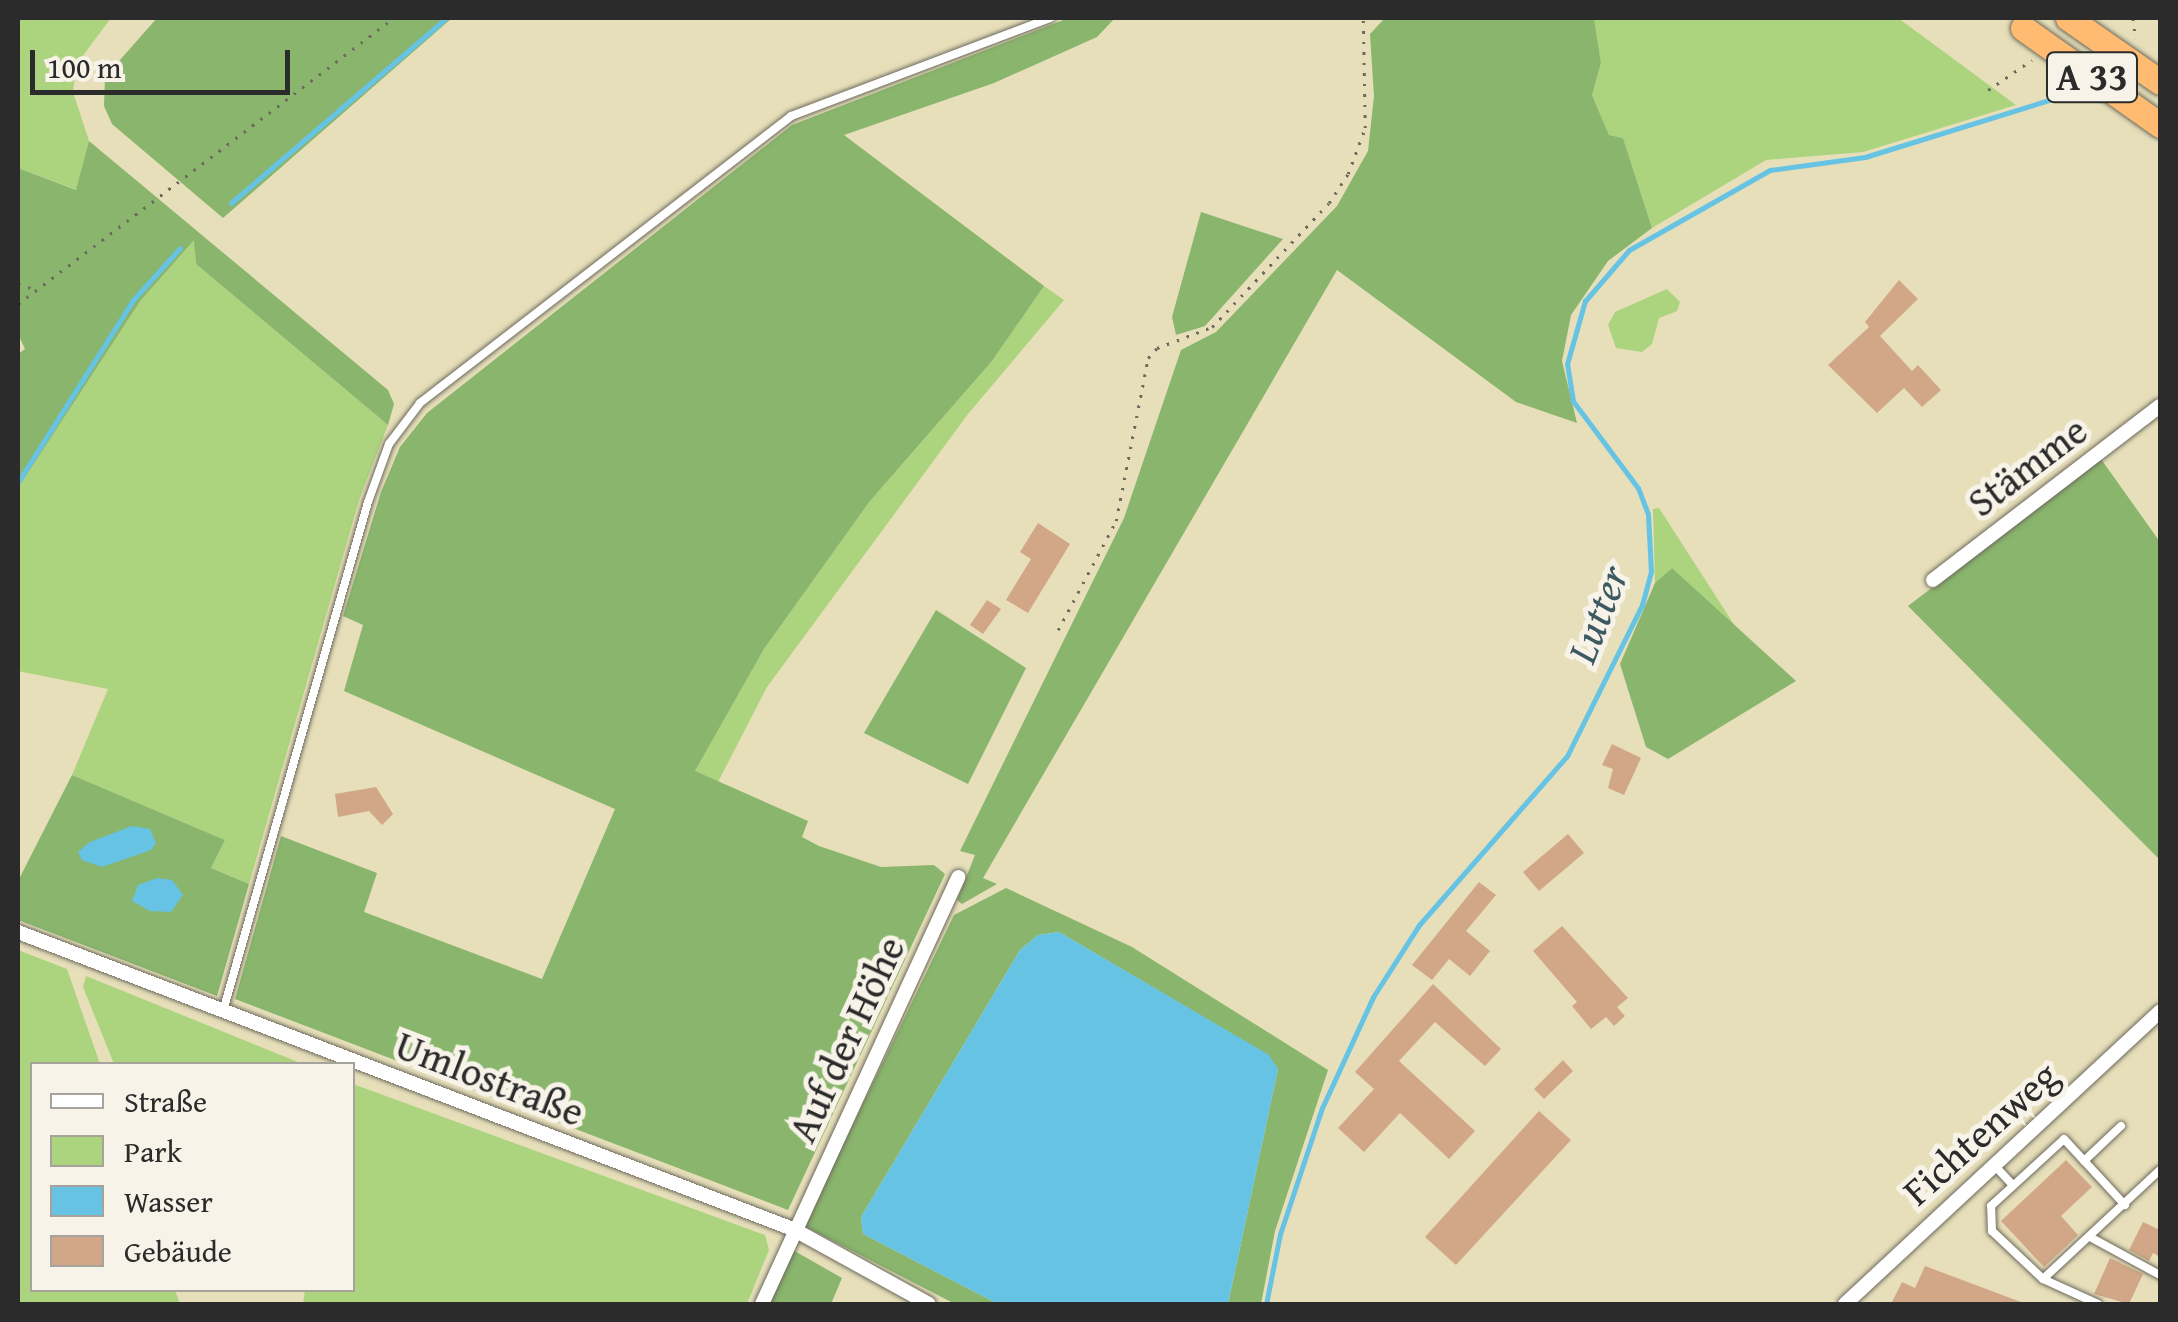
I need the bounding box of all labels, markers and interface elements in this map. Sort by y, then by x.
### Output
scale bar [35,30,295,92]
road number: A 33 [2044,44,2140,110]
text: 100 m [47,45,121,89]
street label: Stämme [1958,406,2096,526]
water label: Lutter [1556,558,1638,670]
street label: Auf der Höhe [778,929,914,1149]
street label: Umlostraße [389,1020,591,1136]
street label: Fichtenweg [1893,1051,2067,1215]
legend [30,1062,355,1292]
text: Straße [124,1079,207,1123]
text: Park [124,1129,182,1173]
text: Wasser [124,1179,213,1223]
text: Gebäude [124,1229,232,1273]

